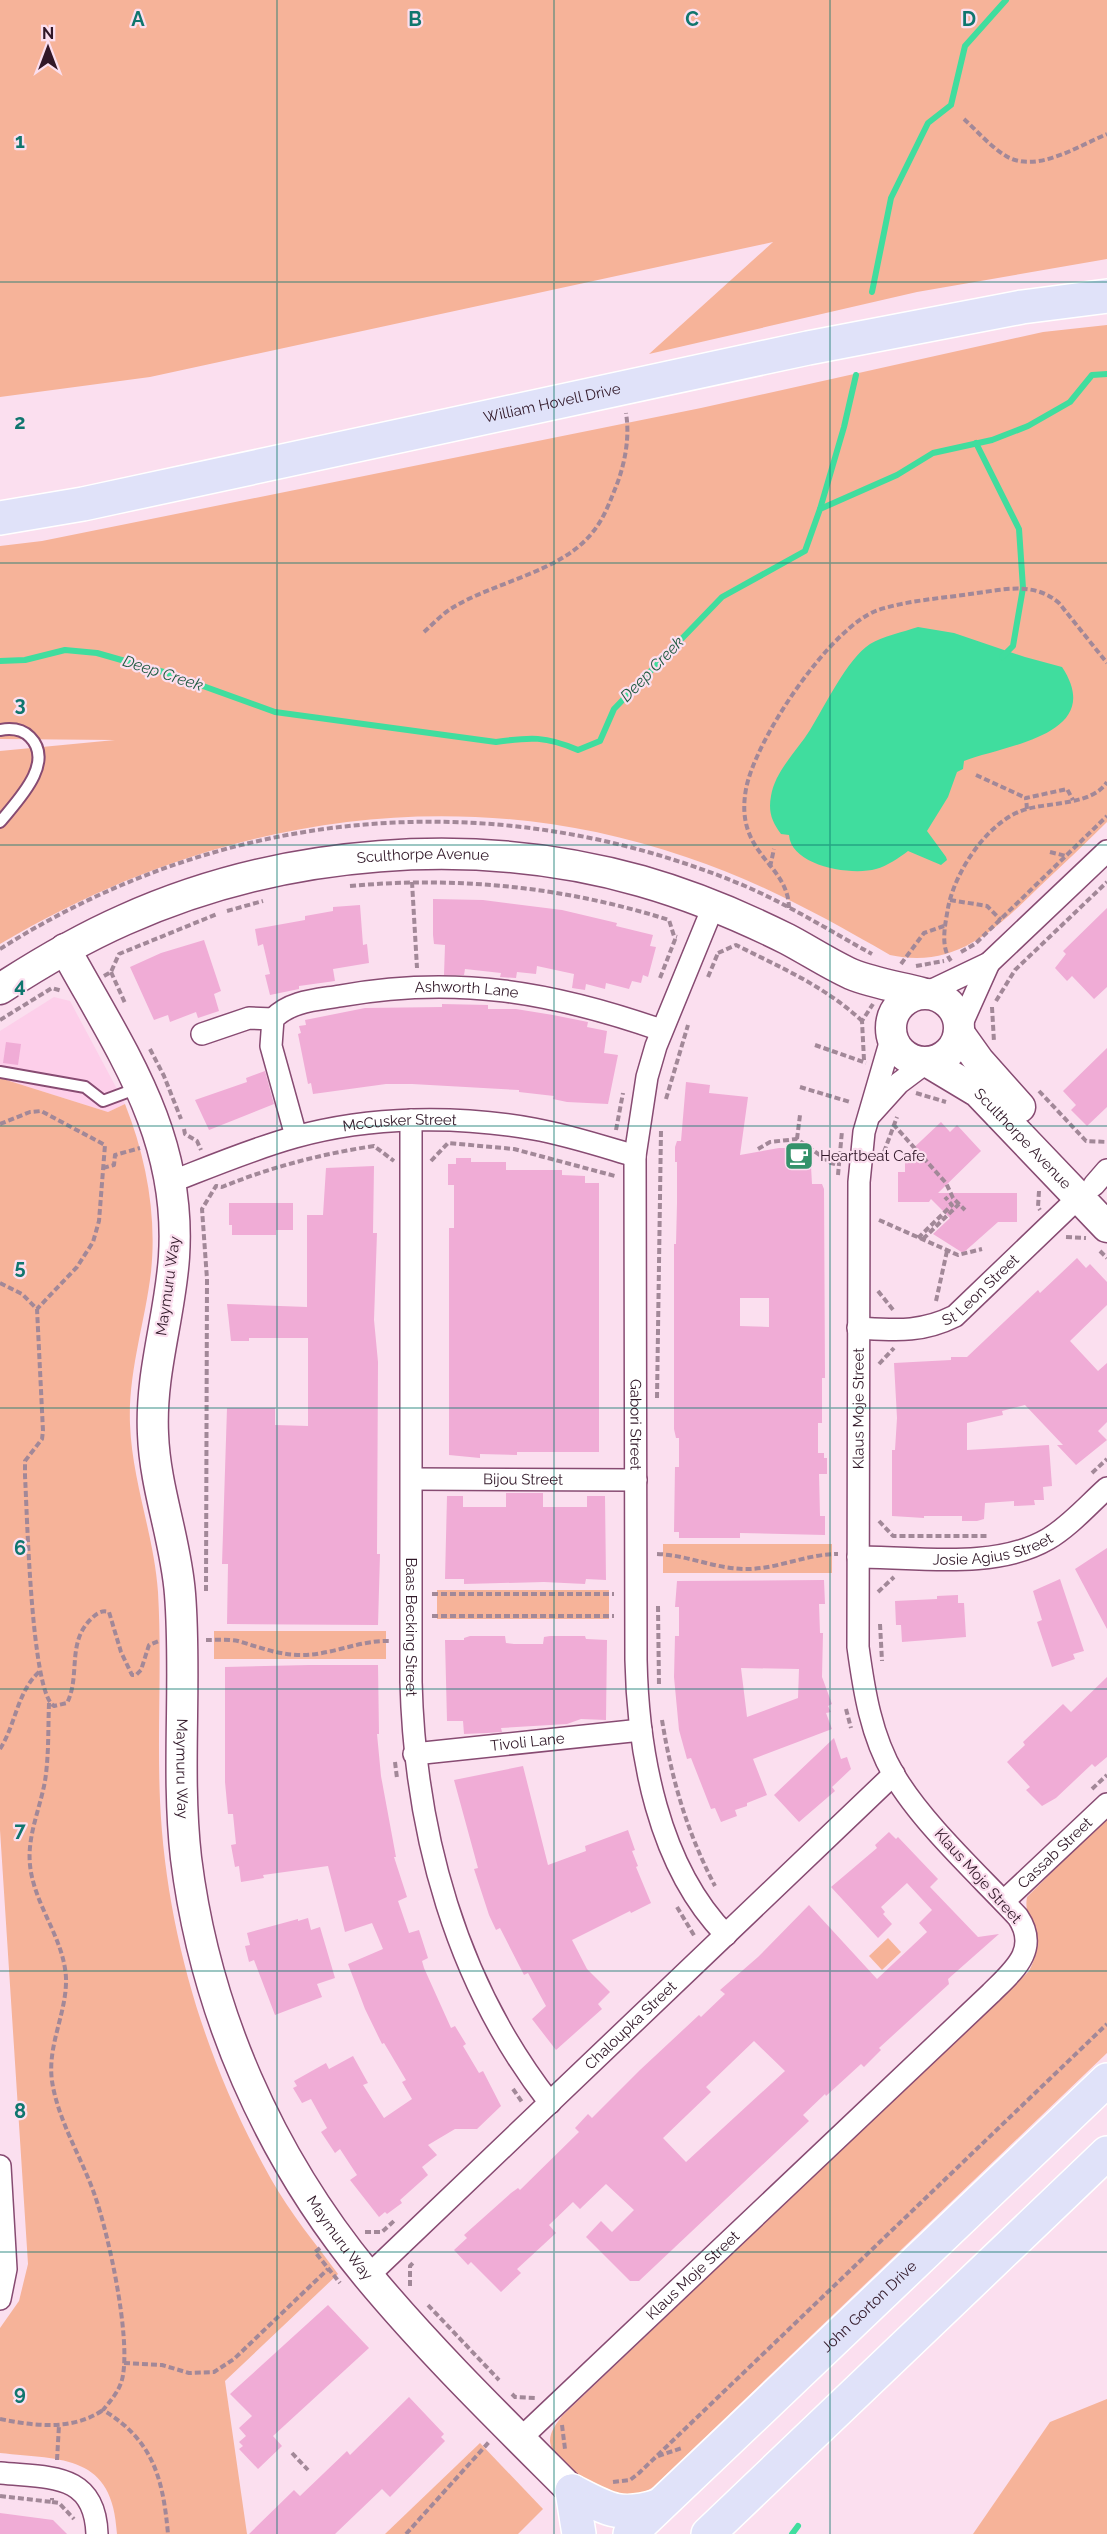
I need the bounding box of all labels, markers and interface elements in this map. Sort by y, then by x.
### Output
text: A [131,7,145,31]
text: B [408,7,422,31]
text: C [685,7,699,31]
text: D [962,7,976,31]
north arrow [18,18,78,78]
text: N [42,24,54,43]
text: 1 [15,129,25,153]
street label: William Hovell Drive [482,380,623,427]
text: 2 [14,410,26,434]
water label: Deep Creek [616,632,688,705]
water label: Deep Creek [121,651,206,695]
text: 3 [14,692,26,716]
street label: Sculthorpe Avenue [356,845,490,867]
text: 4 [14,973,26,997]
street label: Ashworth Lane [414,978,520,1002]
street label: Sculthorpe Avenue [970,1085,1075,1193]
street label: McCusker Street [341,1111,457,1135]
cafe icon: Heartbeat Cafe [783,1140,815,1172]
place label: Heartbeat Cafe [820,1147,925,1165]
street label: Maymuru Way [152,1235,184,1337]
street label: St Leon Street [939,1251,1023,1330]
text: 5 [14,1255,26,1279]
street label: Klaus Moje Street [849,1348,868,1469]
street label: Gabori Street [626,1379,645,1470]
street label: Bijou Street [483,1470,563,1489]
street label: Josie Agius Street [932,1529,1056,1569]
text: 6 [14,1536,26,1560]
street label: Baas Becking Street [402,1557,420,1697]
street label: Maymuru Way [173,1718,192,1819]
street label: Tivoli Lane [489,1729,566,1755]
street label: Cassab Street [1014,1814,1096,1892]
text: 7 [14,1818,26,1842]
street label: Klaus Moje Street [931,1825,1025,1927]
street label: Chaloupka Street [581,1977,680,2073]
text: 8 [14,2099,26,2123]
street label: Maymuru Way [303,2192,377,2284]
street label: Klaus Moje Street [642,2227,743,2324]
street label: John Gorton Drive [818,2257,920,2356]
text: 9 [14,2381,26,2405]

